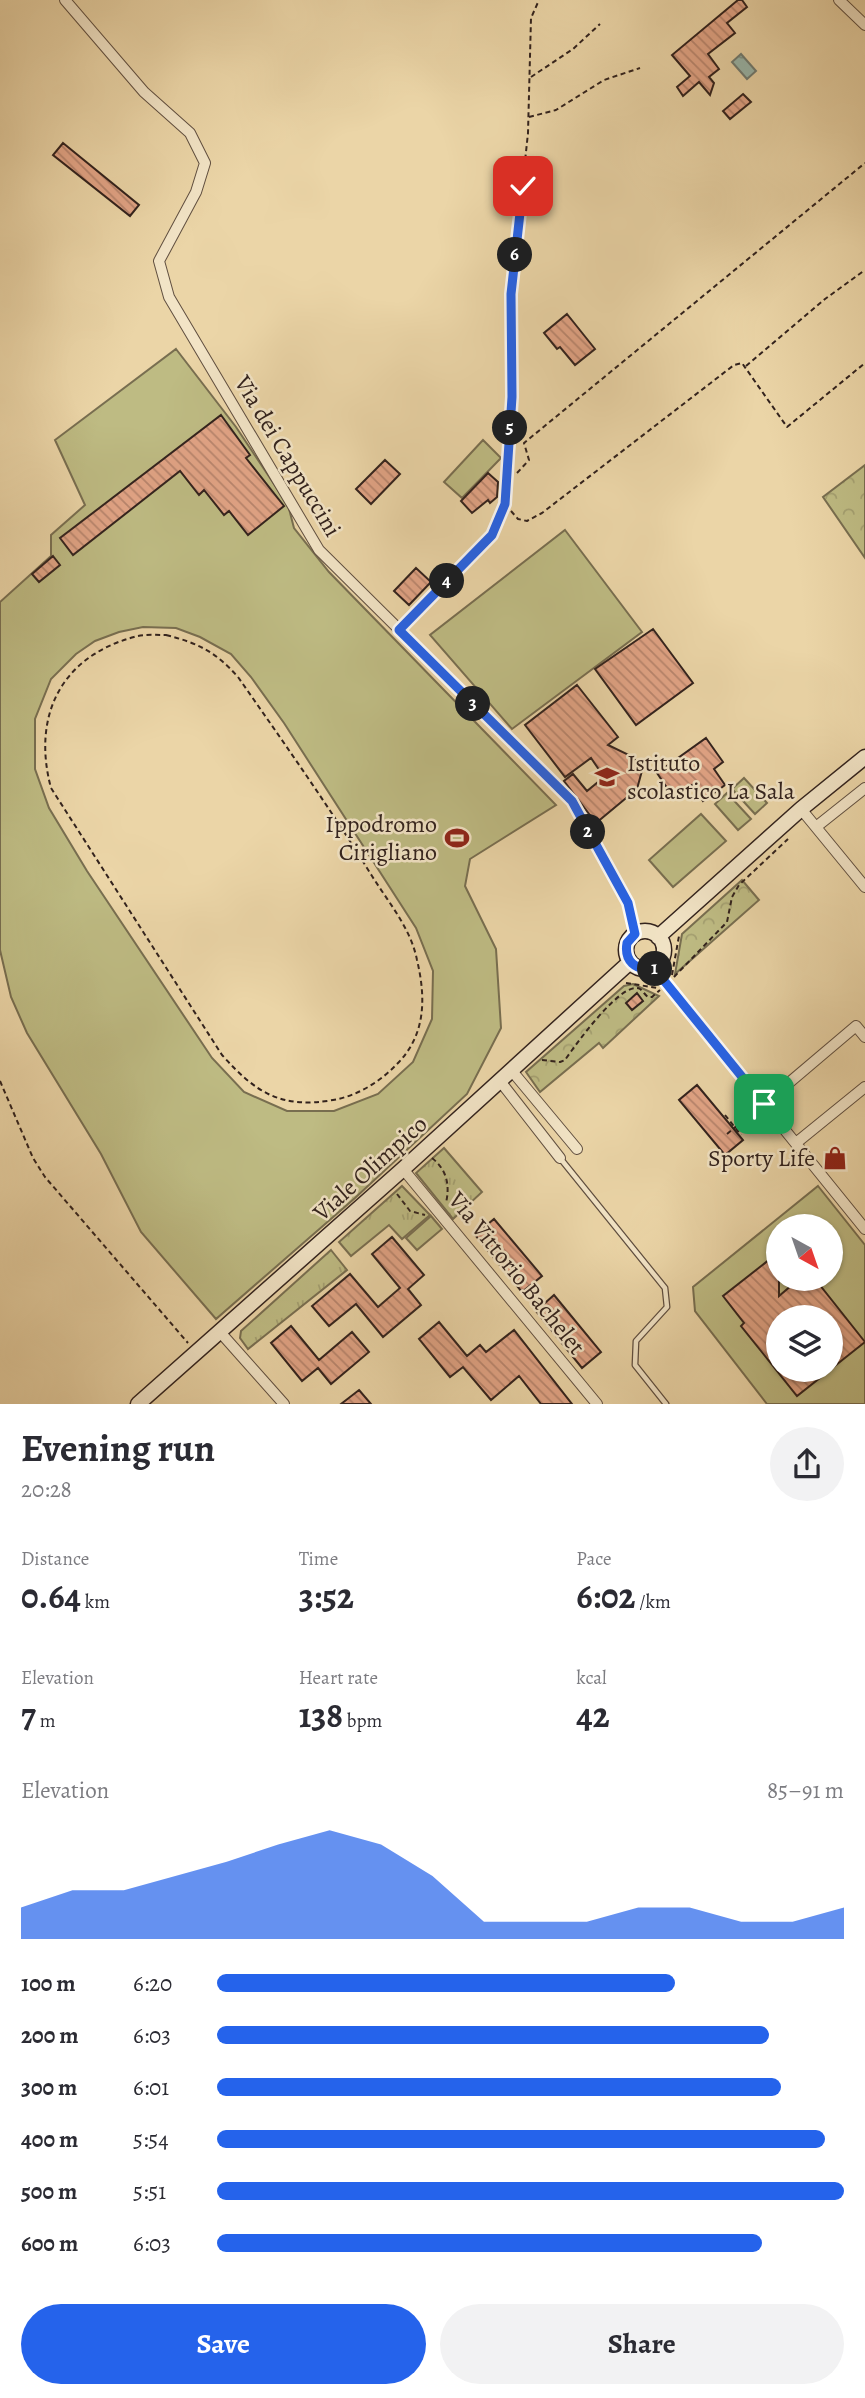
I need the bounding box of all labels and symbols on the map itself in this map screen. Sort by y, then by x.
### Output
pin [493,156,553,216]
pin: 6 [498,238,532,272]
street label: Via dei Cappuccini [227,369,349,543]
pin: 5 [492,410,528,446]
pin: 4 [430,564,464,598]
pin: 3 [456,686,490,722]
place label: Istituto scolastico La Sala [627,747,796,807]
school or university icon: Istituto scolastico La Sala [593,763,621,791]
place label: Ippodromo Cirigliano [325,808,437,868]
pin: 2 [570,814,606,850]
sports icon: Ippodromo Cirigliano [443,824,471,852]
pin: 1 [638,951,672,986]
pin [734,1074,794,1134]
street label: Viale Olimpico [305,1108,434,1229]
place label: Sporty Life [708,1142,815,1174]
shop icon: Sporty Life [821,1144,849,1172]
street label: Via Vittorio Bachelet [441,1184,593,1361]
north arrow [766,1214,844,1292]

